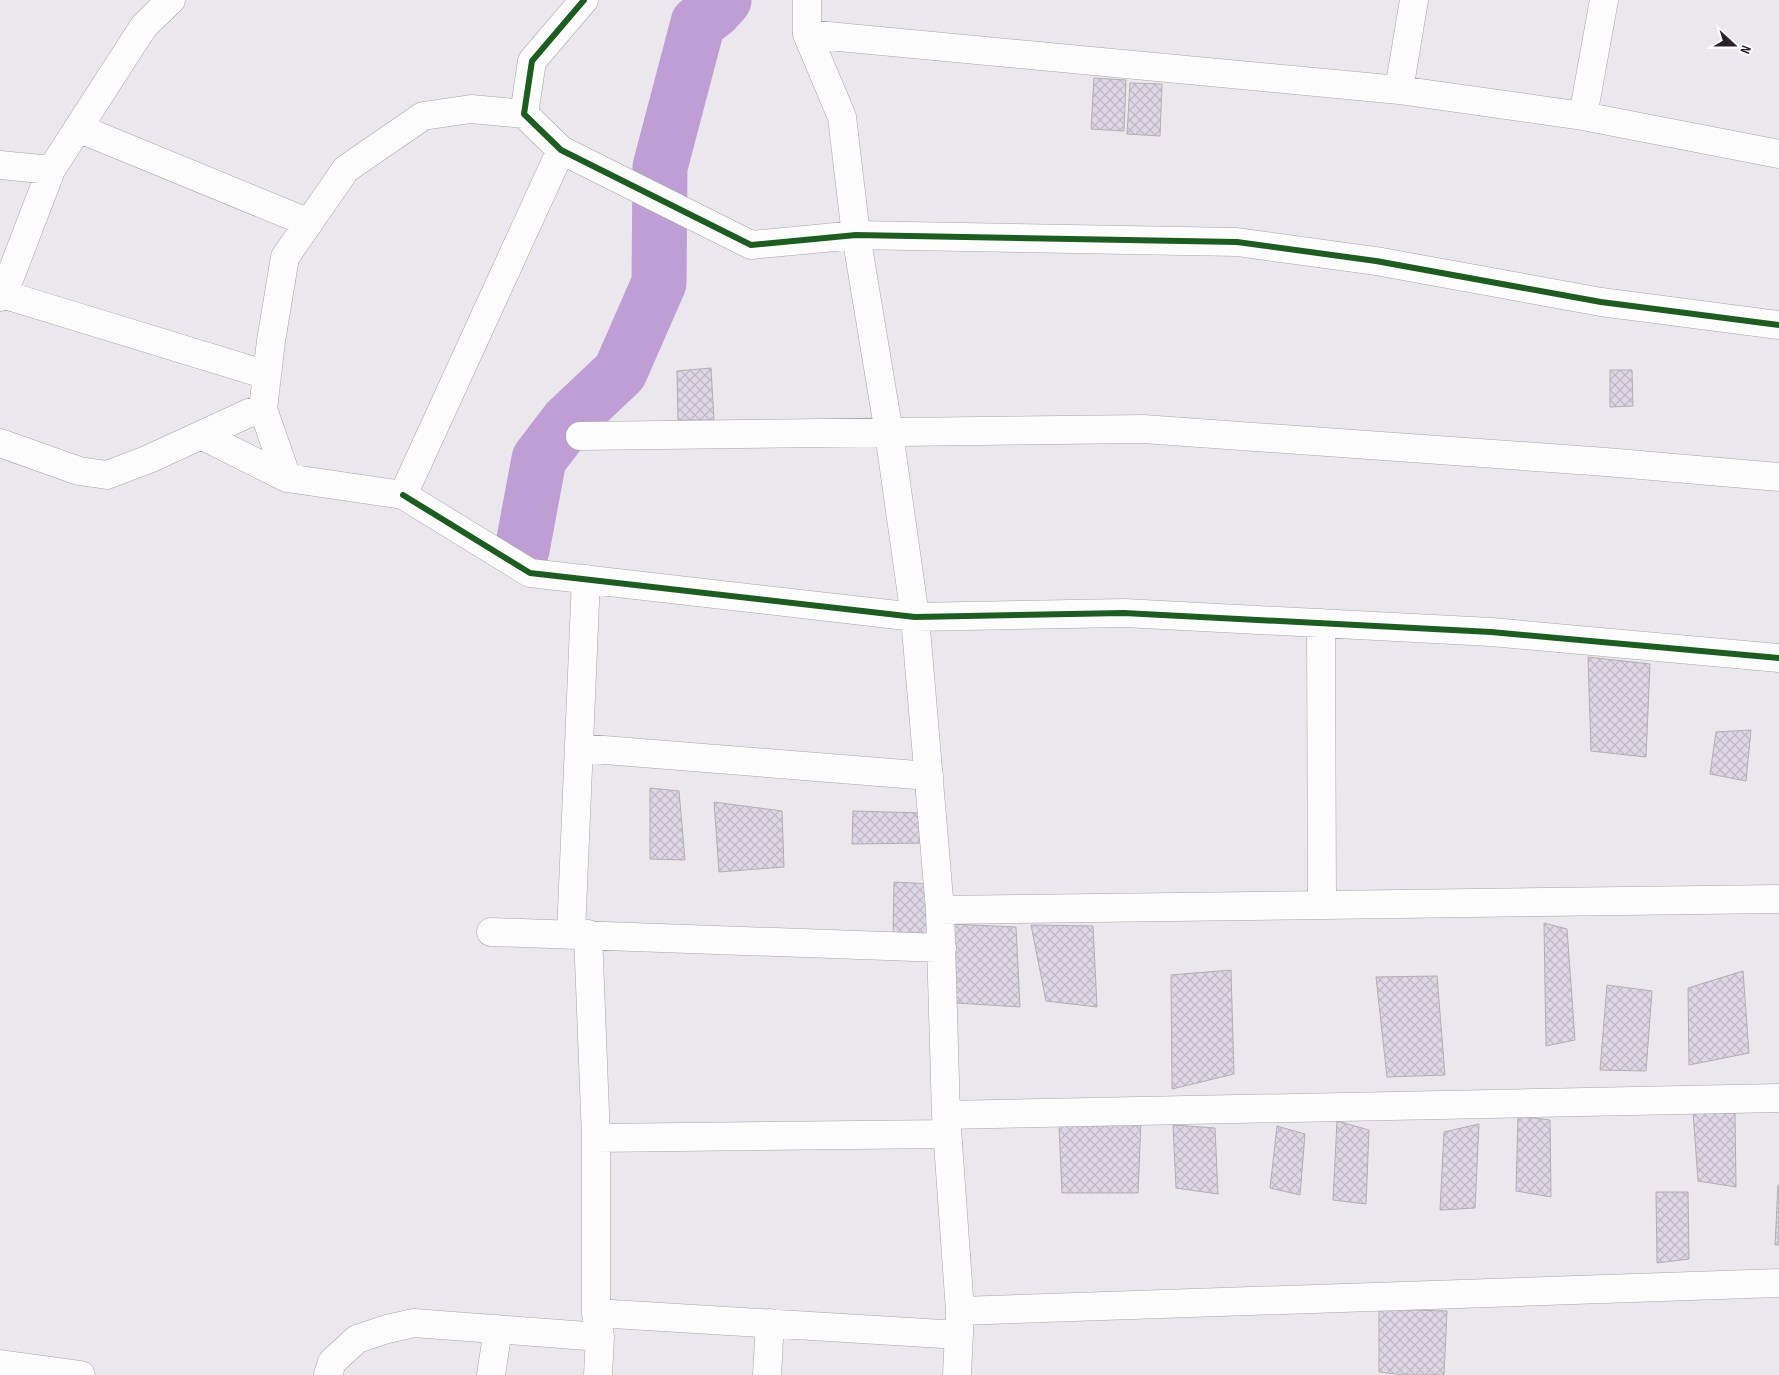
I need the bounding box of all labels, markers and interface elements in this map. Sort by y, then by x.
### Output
north arrow [1709,20,1759,70]
text: N [1736,43,1755,56]

